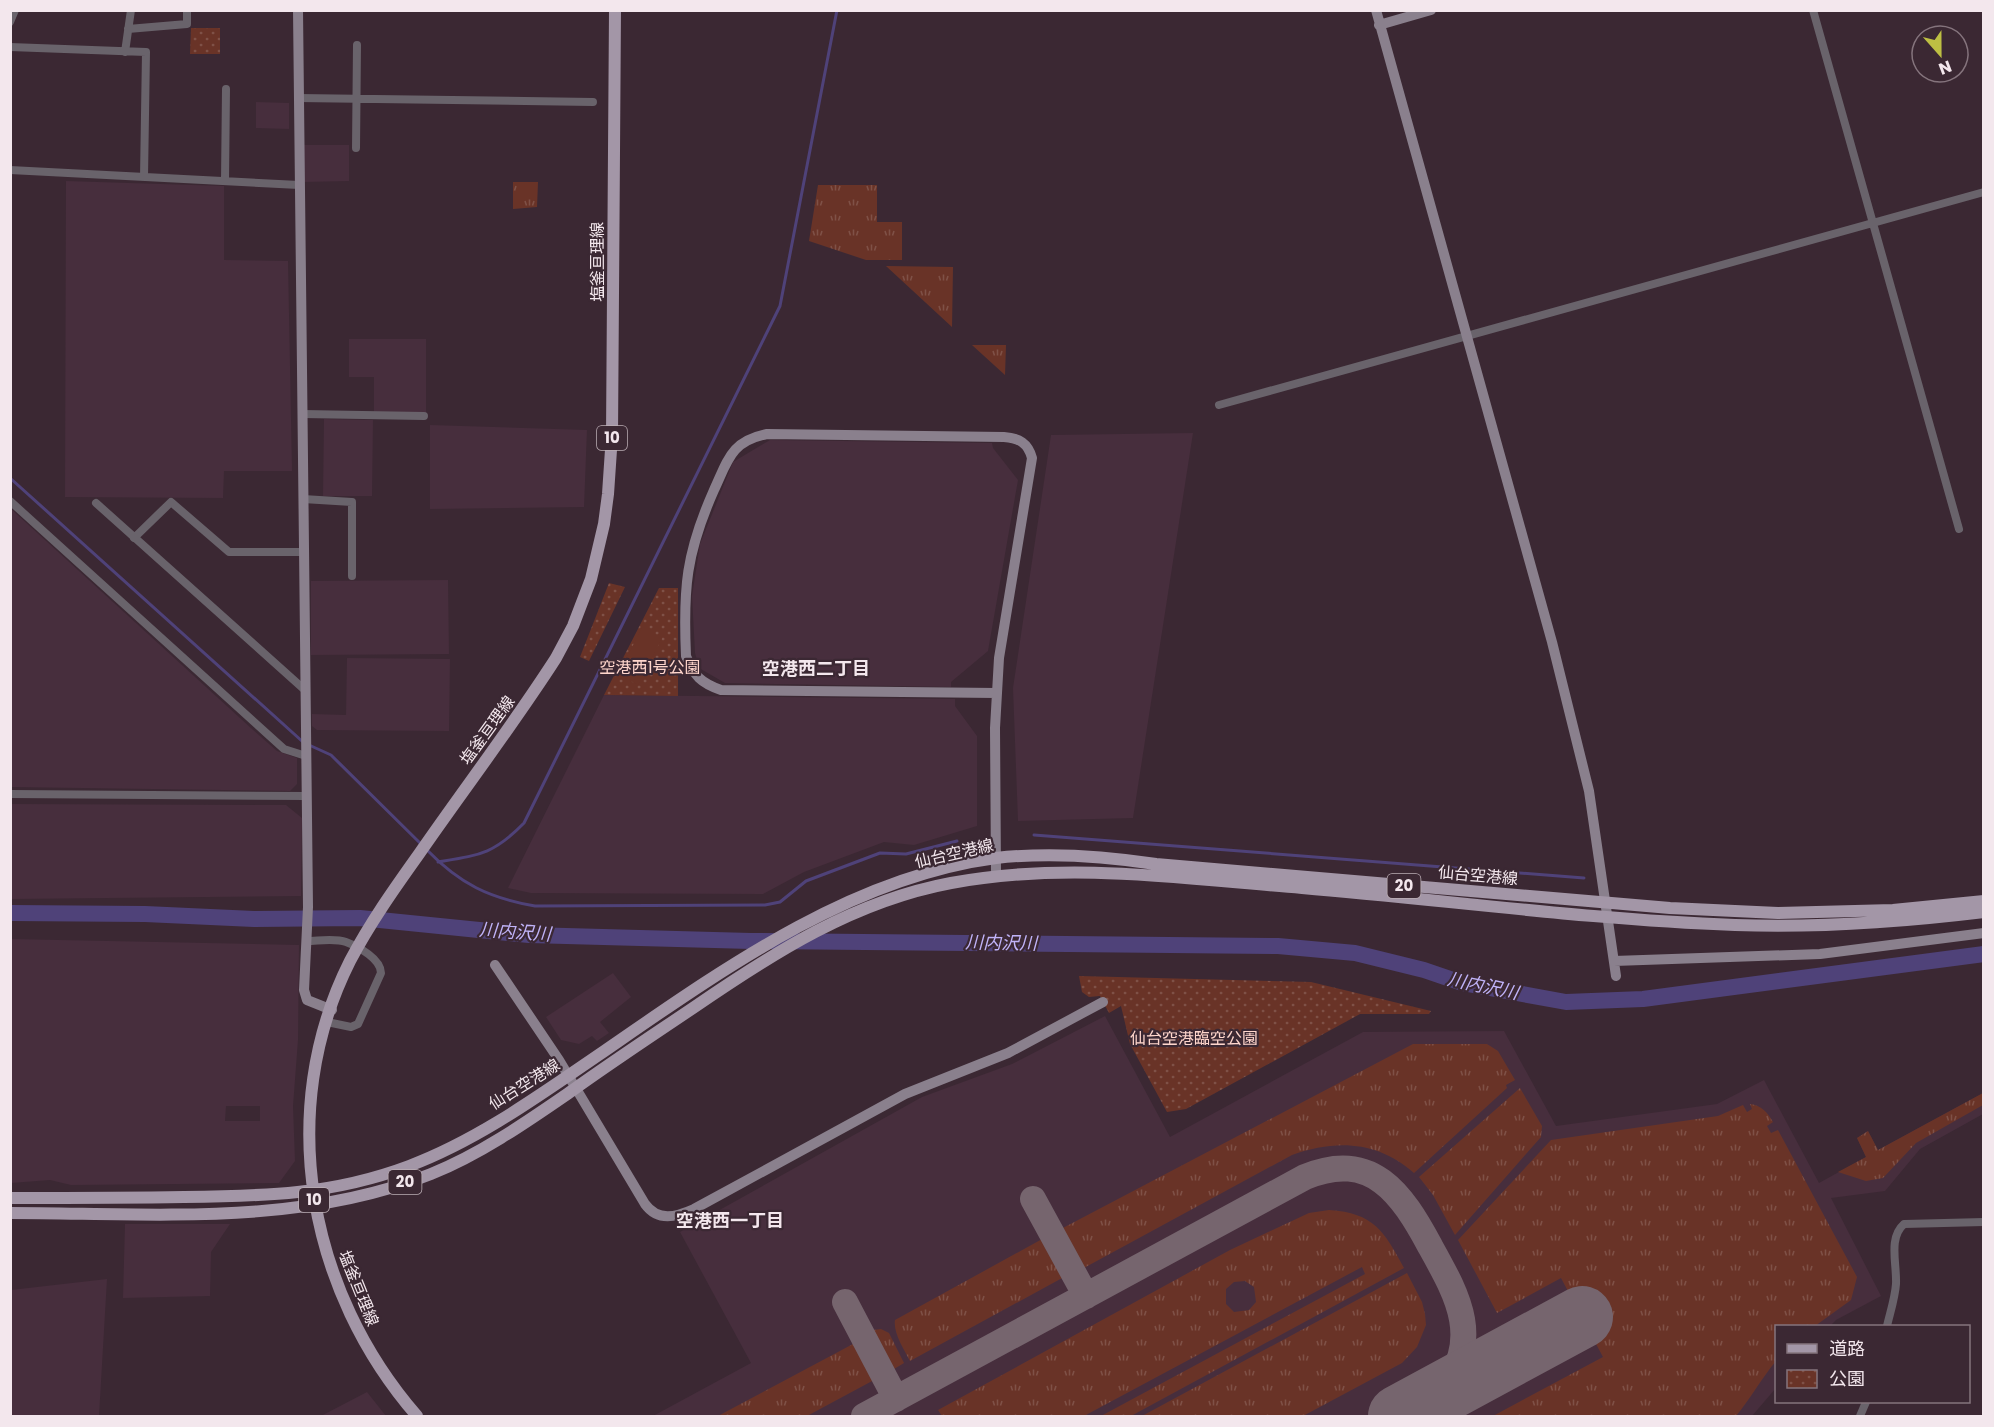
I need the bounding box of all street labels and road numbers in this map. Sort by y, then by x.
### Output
street label: 塩釜亘理線 [586,222,609,302]
road number: 10 [597,426,627,450]
street label: 塩釜亘理線 [455,691,520,769]
street label: 仙台空港線 [913,833,996,874]
street label: 仙台空港線 [1437,861,1519,890]
road number: 20 [1388,874,1420,898]
street label: 仙台空港線 [484,1053,564,1115]
road number: 20 [388,1170,422,1194]
road number: 10 [299,1188,329,1212]
street label: 塩釜亘理線 [333,1247,384,1330]

